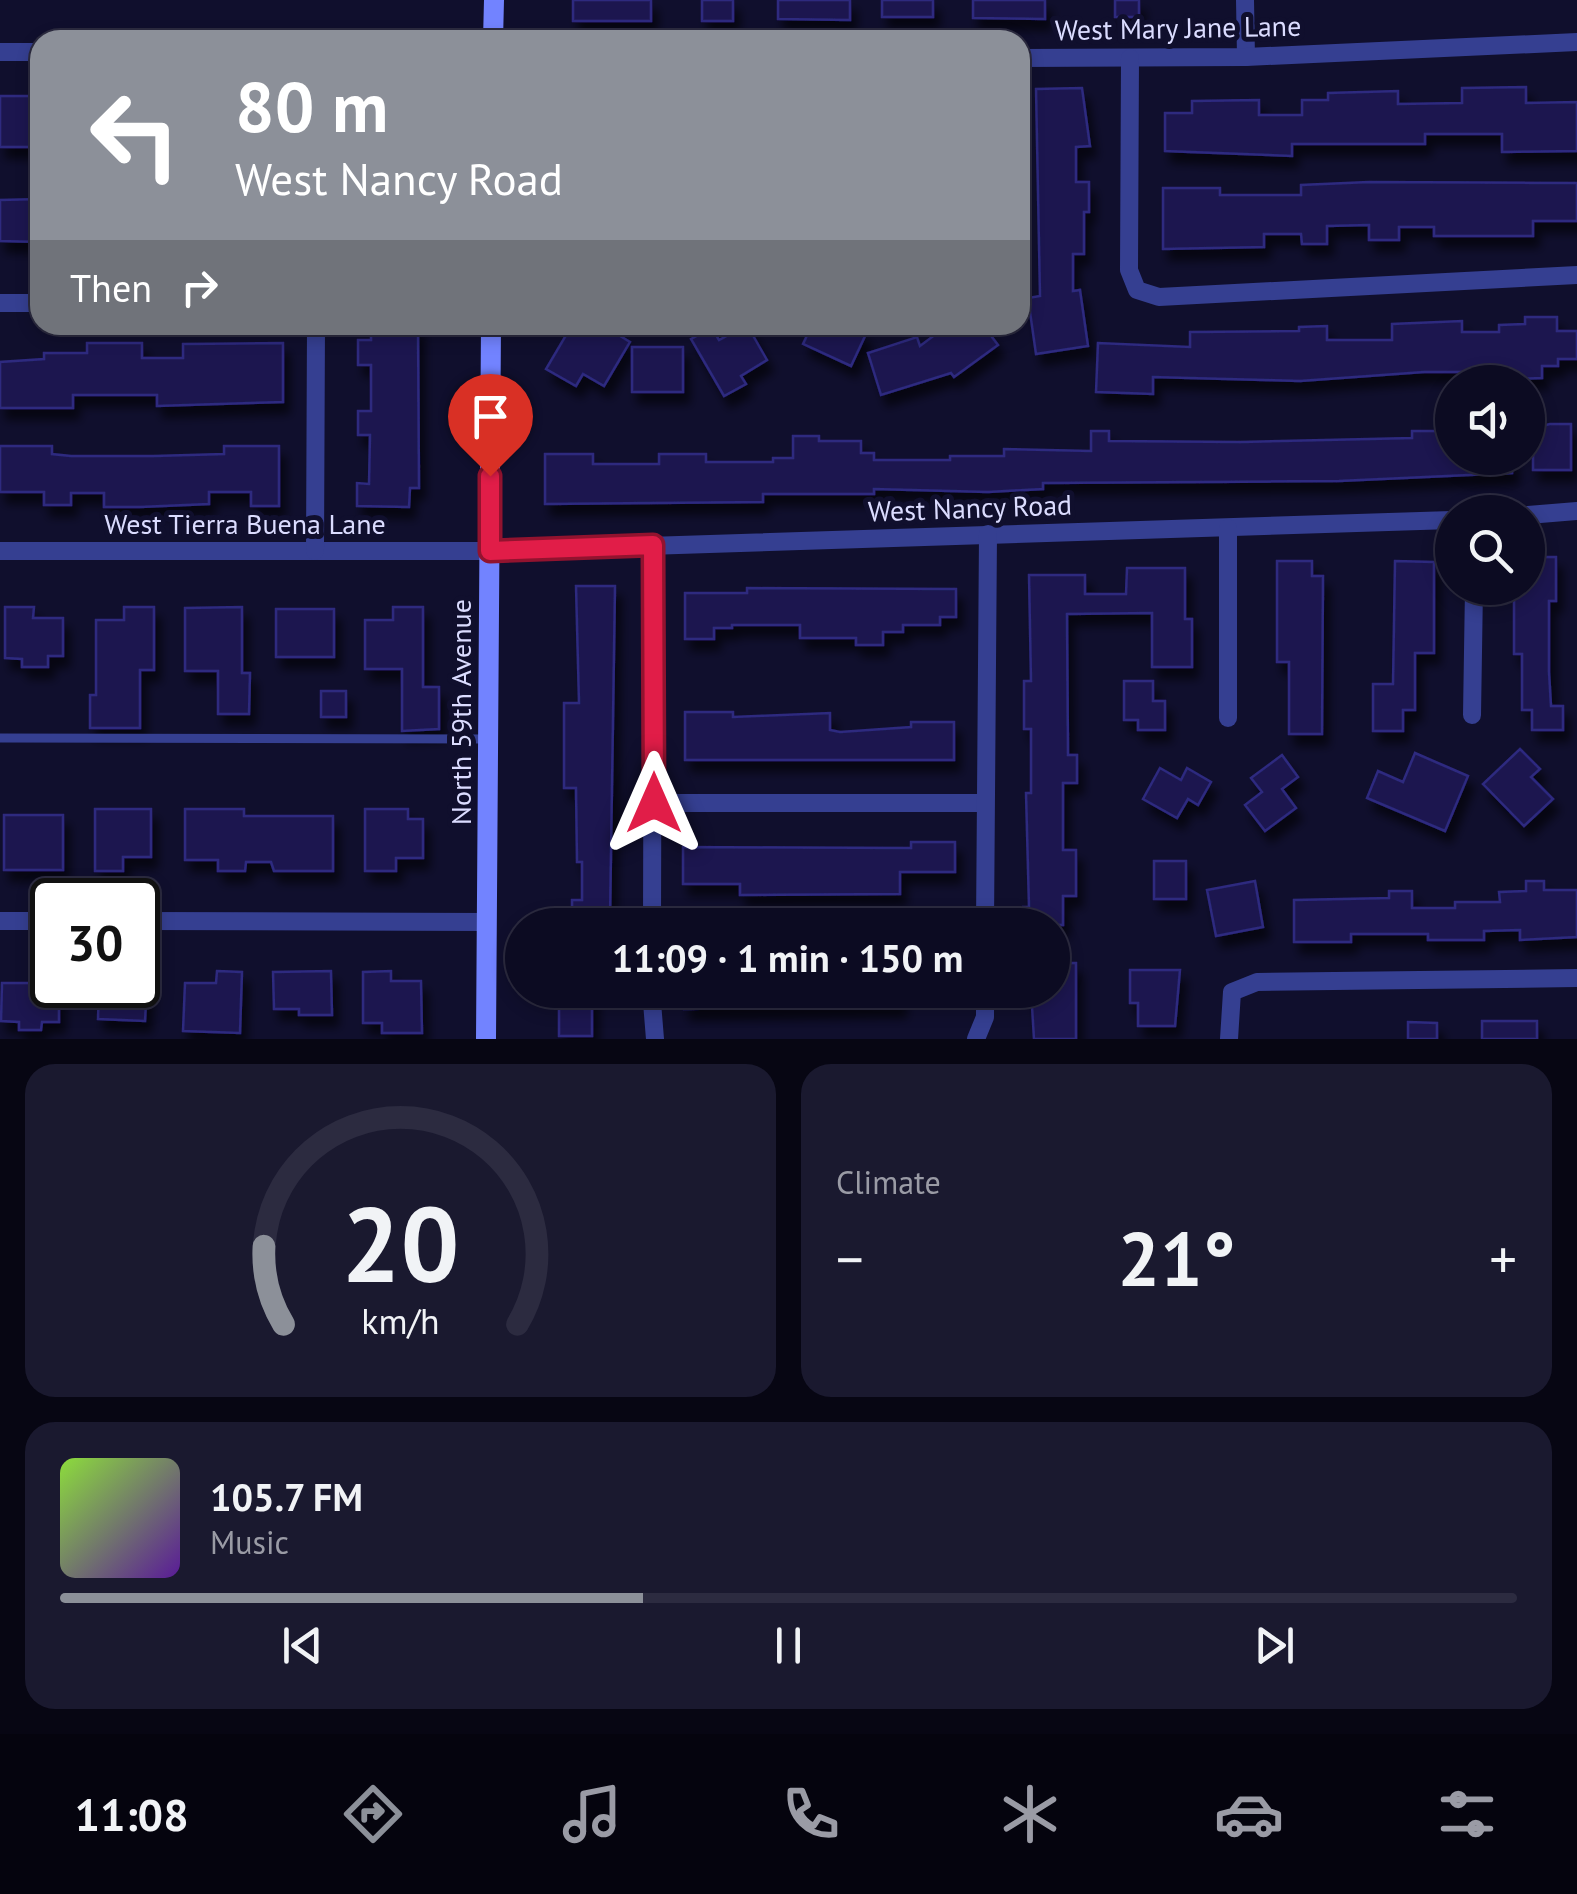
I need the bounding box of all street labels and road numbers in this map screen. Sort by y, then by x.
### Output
street label: West Mary Jane Lane [1054,7,1302,48]
street label: West Nancy Road [867,485,1073,530]
street label: West Tierra Buena Lane [104,505,386,542]
street label: North 59th Avenue [442,599,479,825]

